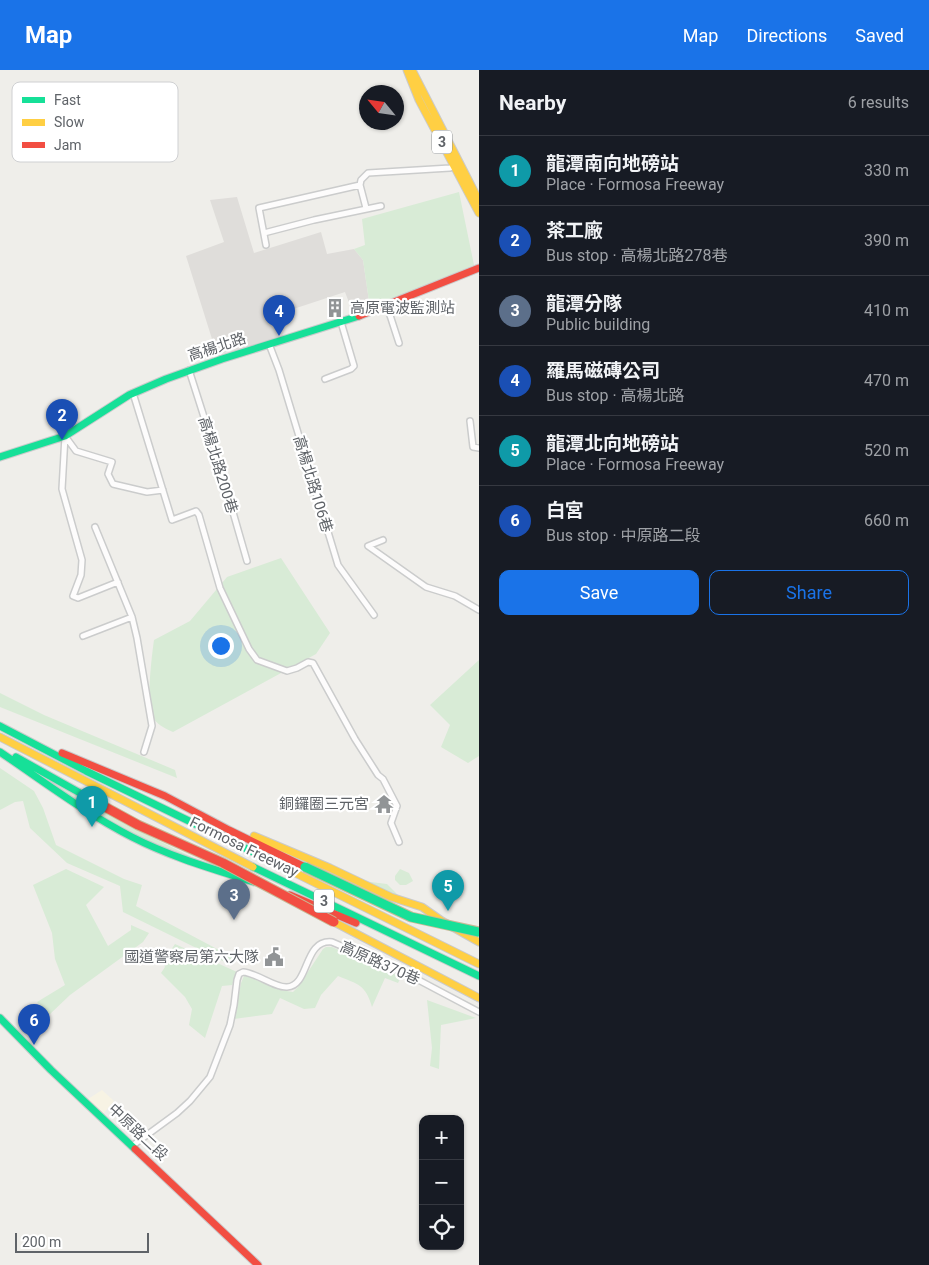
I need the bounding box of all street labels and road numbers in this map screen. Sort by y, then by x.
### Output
road number: 3 [432,131,452,154]
street label: 高楊北路 [186,329,248,365]
street label: 高楊北路200巷 [195,414,241,516]
street label: 高楊北路106巷 [290,433,336,535]
street label: Formosa Freeway [187,813,301,881]
road number: 3 [314,889,334,912]
street label: 高原路370巷 [337,937,423,989]
street label: 中原路二段 [104,1100,172,1164]

